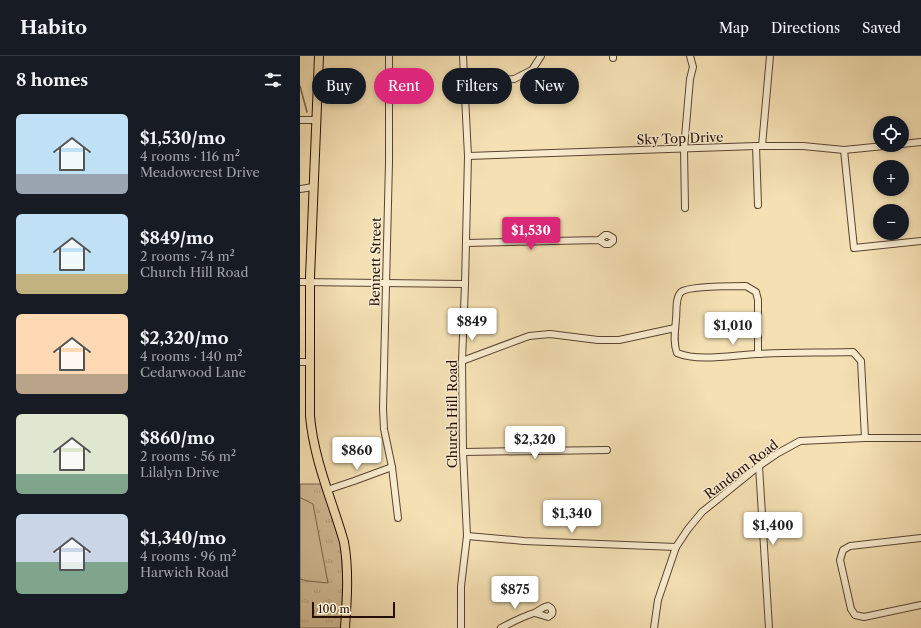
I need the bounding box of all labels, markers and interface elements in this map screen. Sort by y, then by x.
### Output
text: Habito [20,16,87,39]
text: Map [719,19,749,37]
text: Directions [771,19,840,37]
text: Saved [862,19,901,37]
chip: Buy [312,68,366,104]
chip: Rent [374,68,434,104]
chip: Filters [442,68,512,104]
chip: New [520,68,579,104]
icon: filters [262,69,284,91]
text: 8 homes [16,70,88,90]
map controls [873,116,909,240]
button: locate [873,116,909,152]
text: $1,530/mo [140,128,225,148]
street label: Sky Top Drive [636,128,724,148]
icon: home [48,130,96,178]
text: 4 rooms · 116 m² [140,148,240,164]
button: + [873,160,909,196]
text: Meadowcrest Drive [140,164,260,180]
button: − [873,204,909,240]
street label: Bennett Street [366,217,384,307]
pin: $1,530 [498,217,564,251]
text: $1,530 [511,222,551,238]
text: $849/mo [140,228,214,248]
icon: home [48,230,96,278]
text: 2 rooms · 74 m² [140,248,235,264]
text: Church Hill Road [140,264,248,280]
pin: $849 [448,308,496,342]
pin: $1,010 [700,312,766,346]
text: $849 [457,313,487,329]
text: $1,010 [714,317,752,333]
text: $2,320/mo [140,328,229,348]
icon: home [48,330,96,378]
text: 4 rooms · 140 m² [140,348,243,364]
street label: Church Hill Road [444,360,460,468]
text: Cedarwood Lane [140,364,246,380]
pin: $2,320 [502,426,568,460]
text: $860/mo [140,428,215,448]
icon: home [48,430,96,478]
text: $2,320 [514,431,556,447]
street label: Random Road [701,436,781,502]
pin: $860 [333,437,381,471]
text: $860 [341,442,373,458]
text: 2 rooms · 56 m² [140,448,236,464]
text: Lilalyn Drive [140,464,220,480]
pin: $1,340 [539,500,605,534]
text: $1,340 [552,505,592,521]
pin: $1,400 [740,512,806,546]
text: $1,400 [753,517,793,533]
text: $1,340/mo [140,528,226,548]
icon: home [48,530,96,578]
text: 4 rooms · 96 m² [140,548,237,564]
text: Harwich Road [140,564,229,580]
pin: $875 [491,576,539,610]
text: $875 [500,581,530,597]
scale bar [312,600,395,619]
text: 100 m [318,602,350,616]

